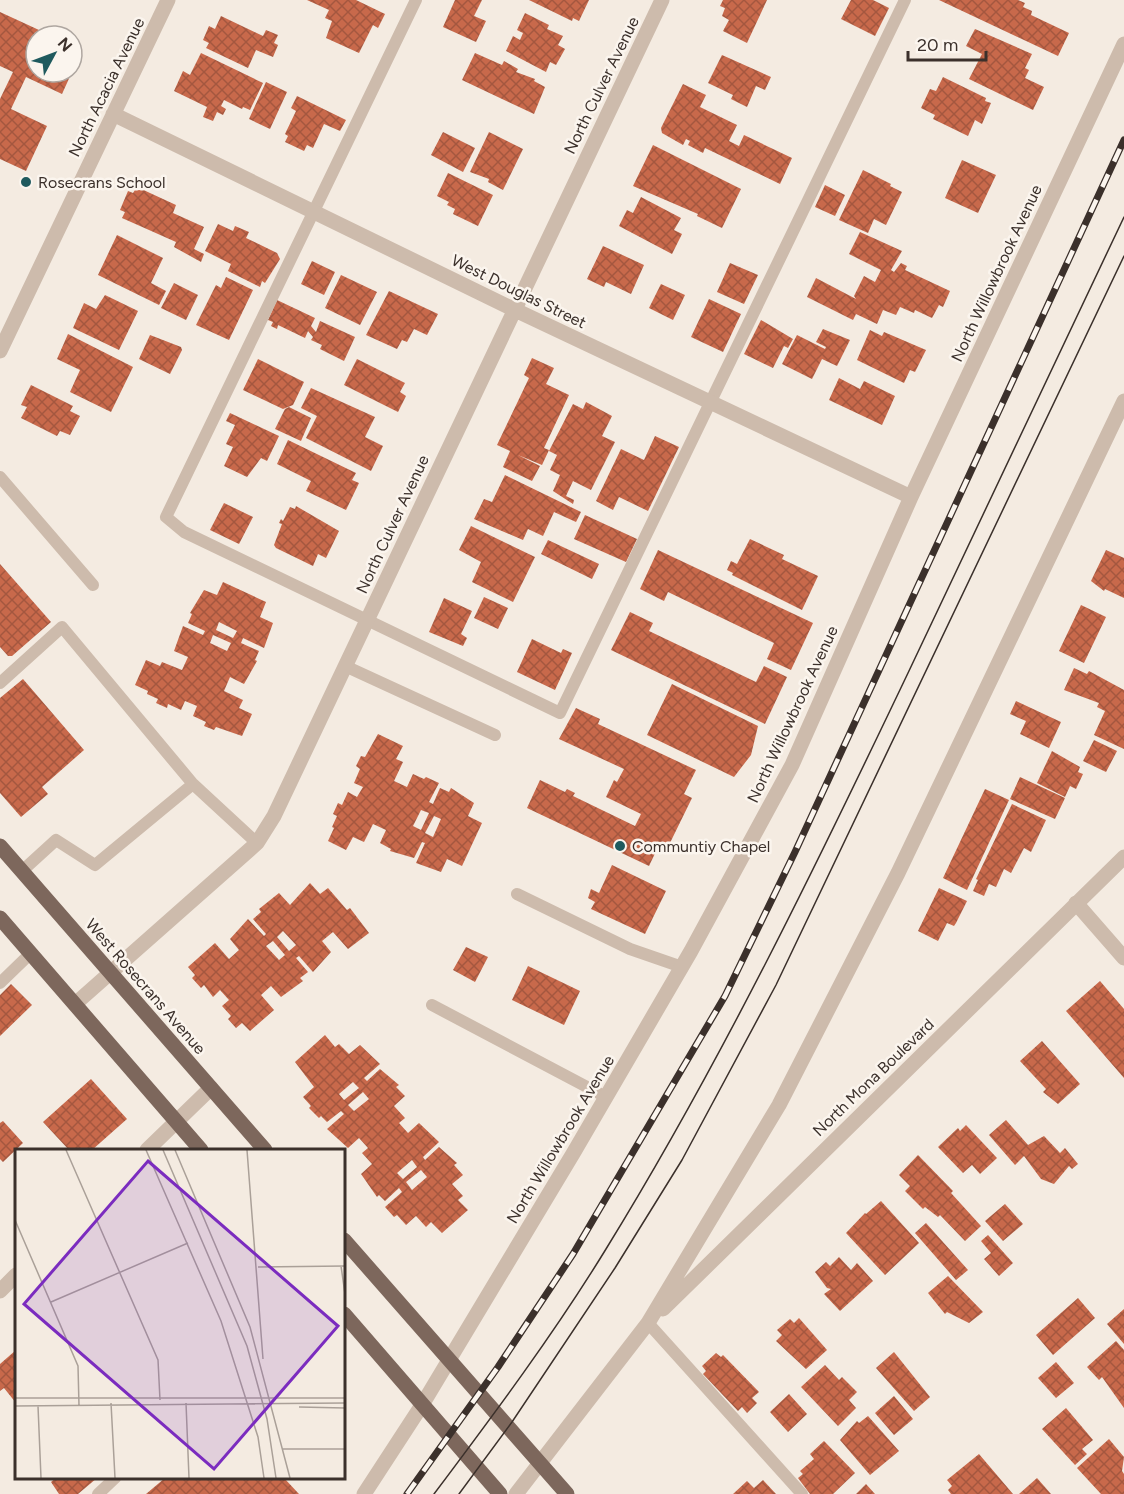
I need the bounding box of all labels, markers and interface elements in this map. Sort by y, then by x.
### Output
street label: North Culver Avenue [560,13,643,157]
street label: North Acacia Avenue [64,14,148,160]
north arrow [24,24,84,84]
scale bar [908,24,986,62]
text: 20 m [917,34,958,56]
place label: Rosecrans School [38,173,166,192]
marker: Rosecrans School [19,175,33,189]
street label: North Willowbrook Avenue [947,182,1046,365]
street label: West Douglas Street [448,251,589,332]
street label: North Culver Avenue [352,452,433,596]
street label: North Willowbrook Avenue [743,623,842,806]
place label: Communtiy Chapel [632,837,770,856]
marker: Communtiy Chapel [613,839,627,853]
street label: West Rosecrans Avenue [82,915,210,1058]
street label: North Mona Boulevard [809,1015,938,1140]
street label: North Willowbrook Avenue [503,1051,618,1227]
inset map [15,1149,345,1479]

